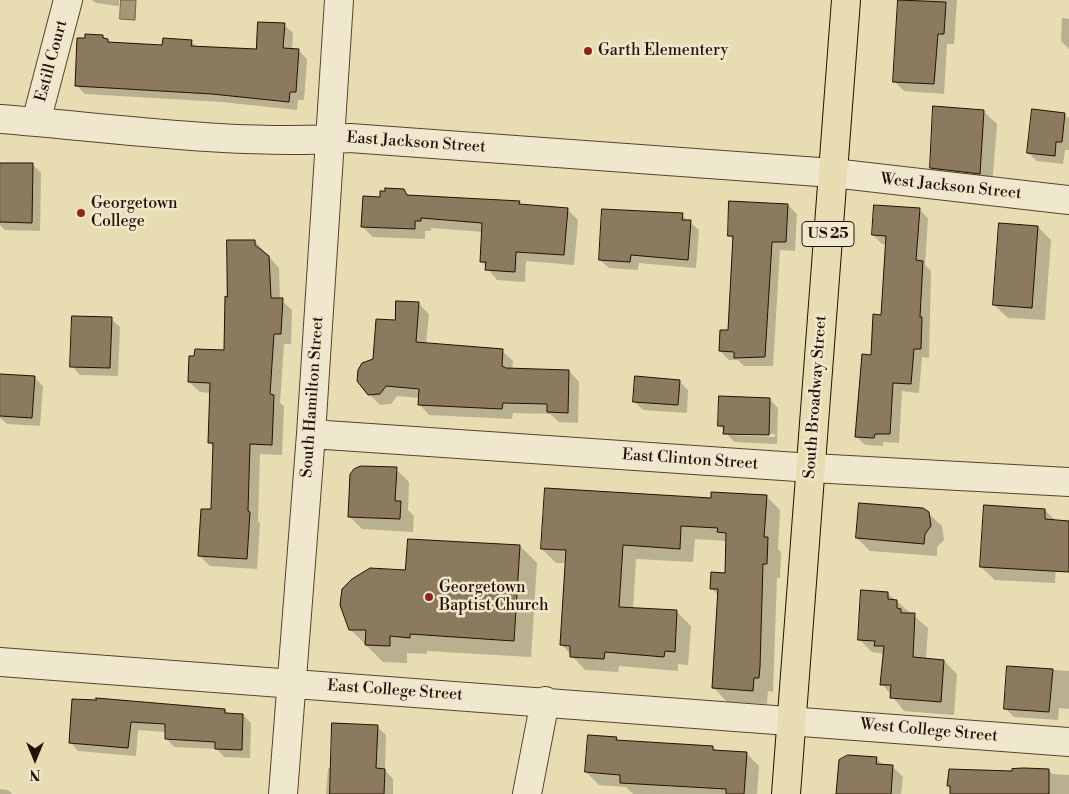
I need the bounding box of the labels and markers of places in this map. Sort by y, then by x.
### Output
place label: Garth Elementery [598,41,728,61]
marker: Garth Elementery [582,45,594,57]
place label: Georgetown College [91,194,178,232]
marker: Georgetown College [75,207,87,219]
place label: Georgetown Baptist Church [439,578,548,616]
marker: Georgetown Baptist Church [423,591,435,603]

